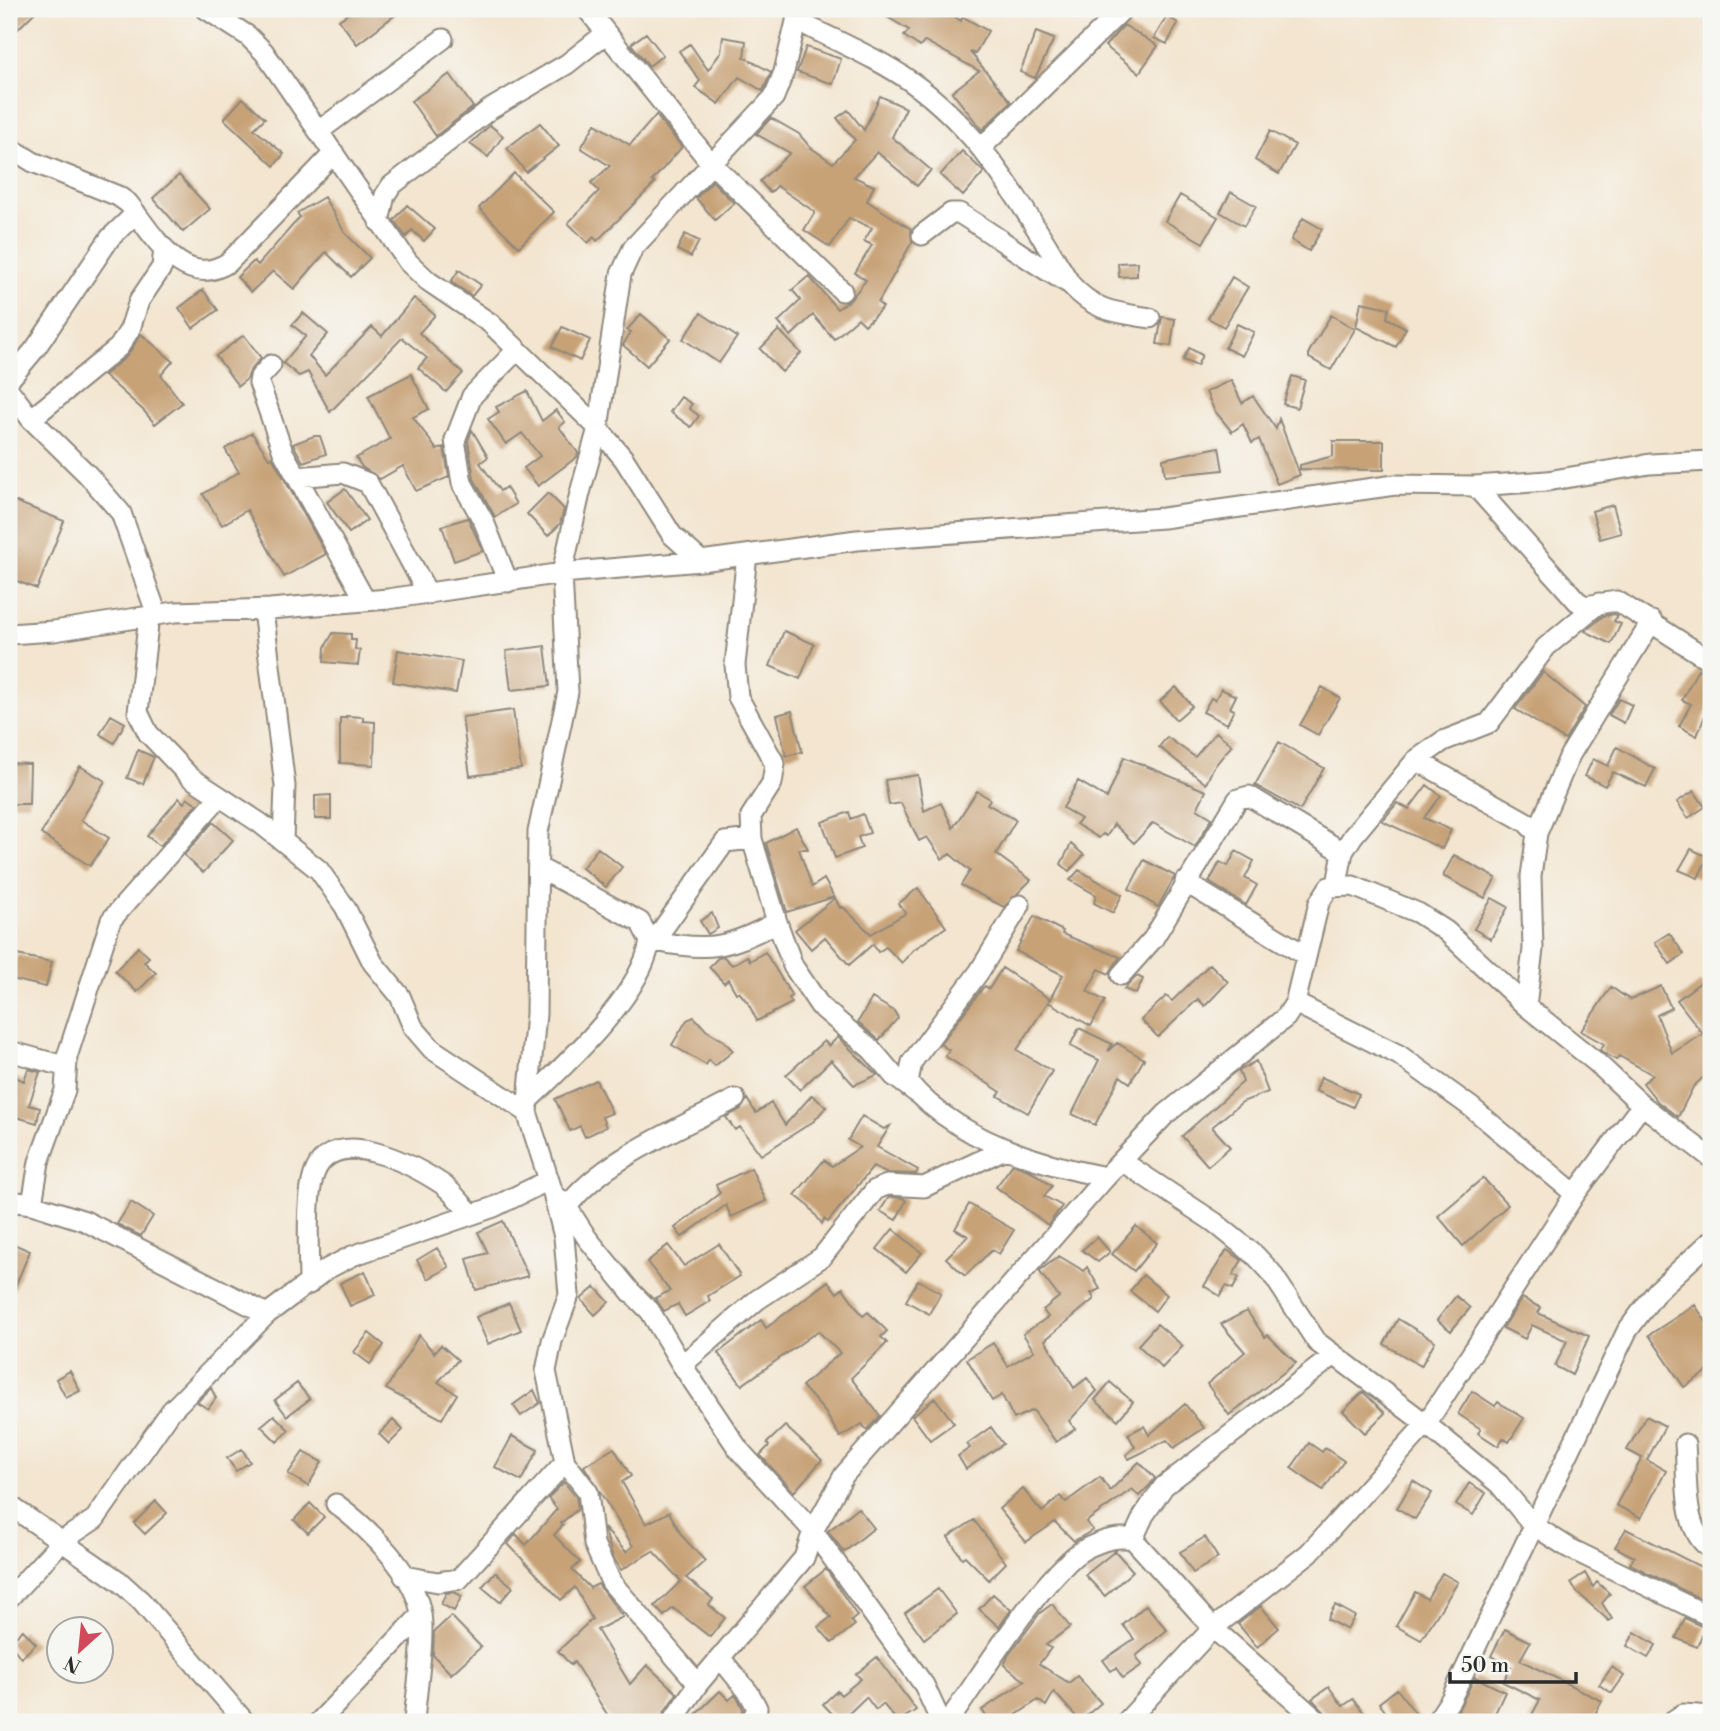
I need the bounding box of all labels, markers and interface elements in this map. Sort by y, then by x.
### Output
north arrow [46,1616,116,1686]
scale bar [1450,1640,1576,1684]
text: N [61,1650,85,1678]
text: 50 m [1461,1653,1509,1679]

